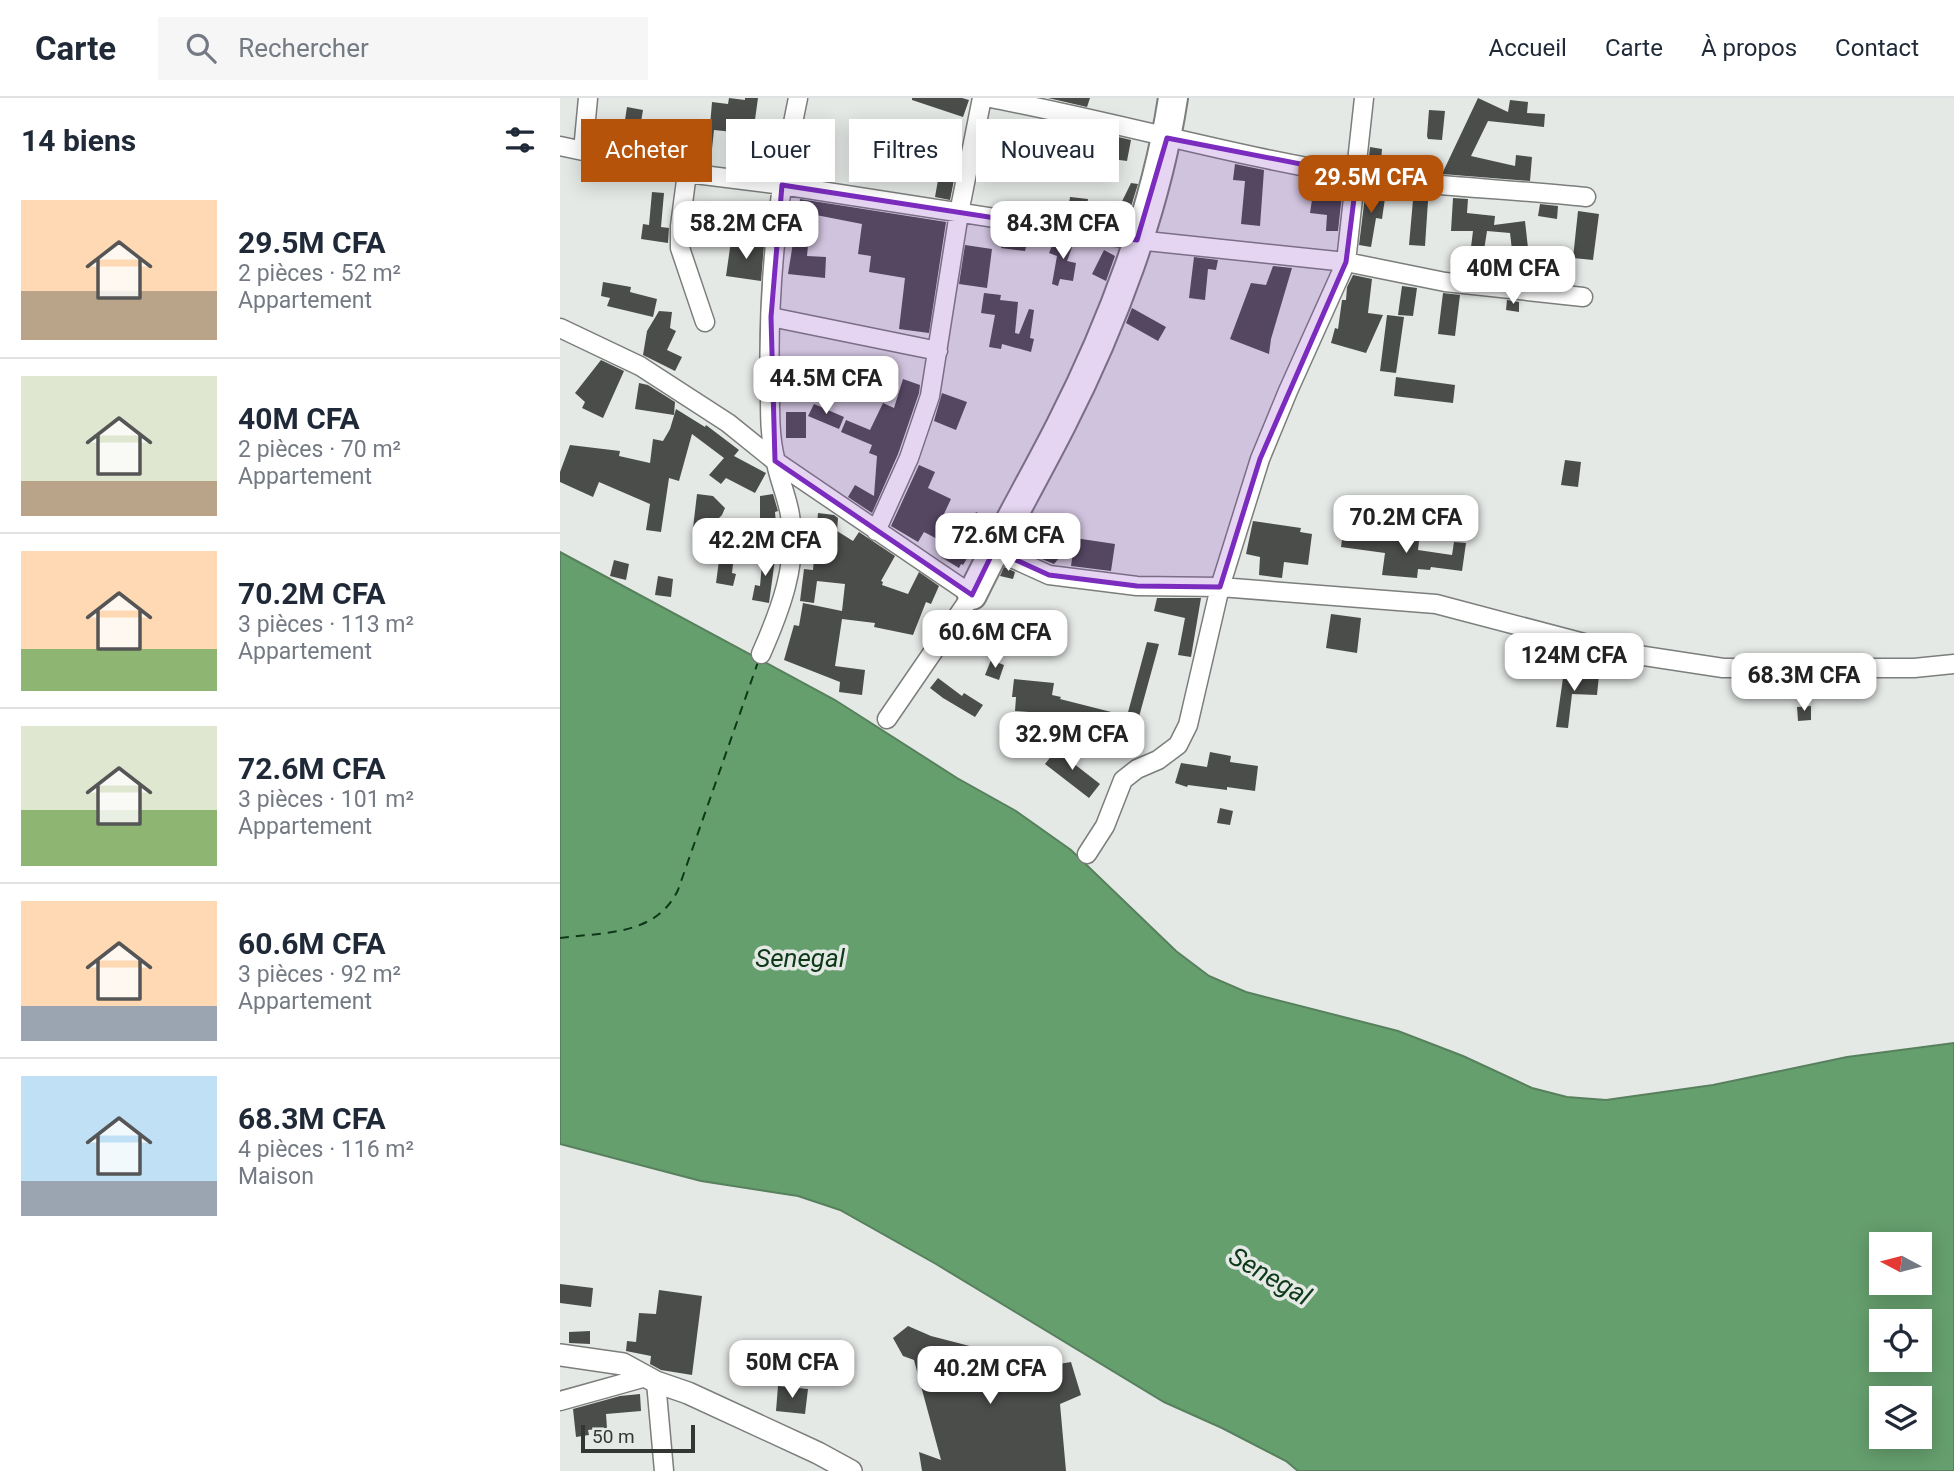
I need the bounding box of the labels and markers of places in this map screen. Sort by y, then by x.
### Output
pin: 29.5M CFA [1291,156,1451,215]
pin: 58.2M CFA [666,202,826,261]
pin: 84.3M CFA [983,202,1143,261]
pin: 40M CFA [1448,246,1578,306]
pin: 44.5M CFA [746,356,906,416]
pin: 70.2M CFA [1326,496,1486,555]
pin: 72.6M CFA [928,514,1088,573]
pin: 42.2M CFA [685,518,845,578]
pin: 60.6M CFA [915,610,1075,670]
pin: 124M CFA [1502,634,1646,693]
pin: 68.3M CFA [1724,654,1884,713]
pin: 32.9M CFA [992,712,1152,772]
pin: 50M CFA [727,1340,857,1400]
pin: 40.2M CFA [910,1346,1070,1406]

